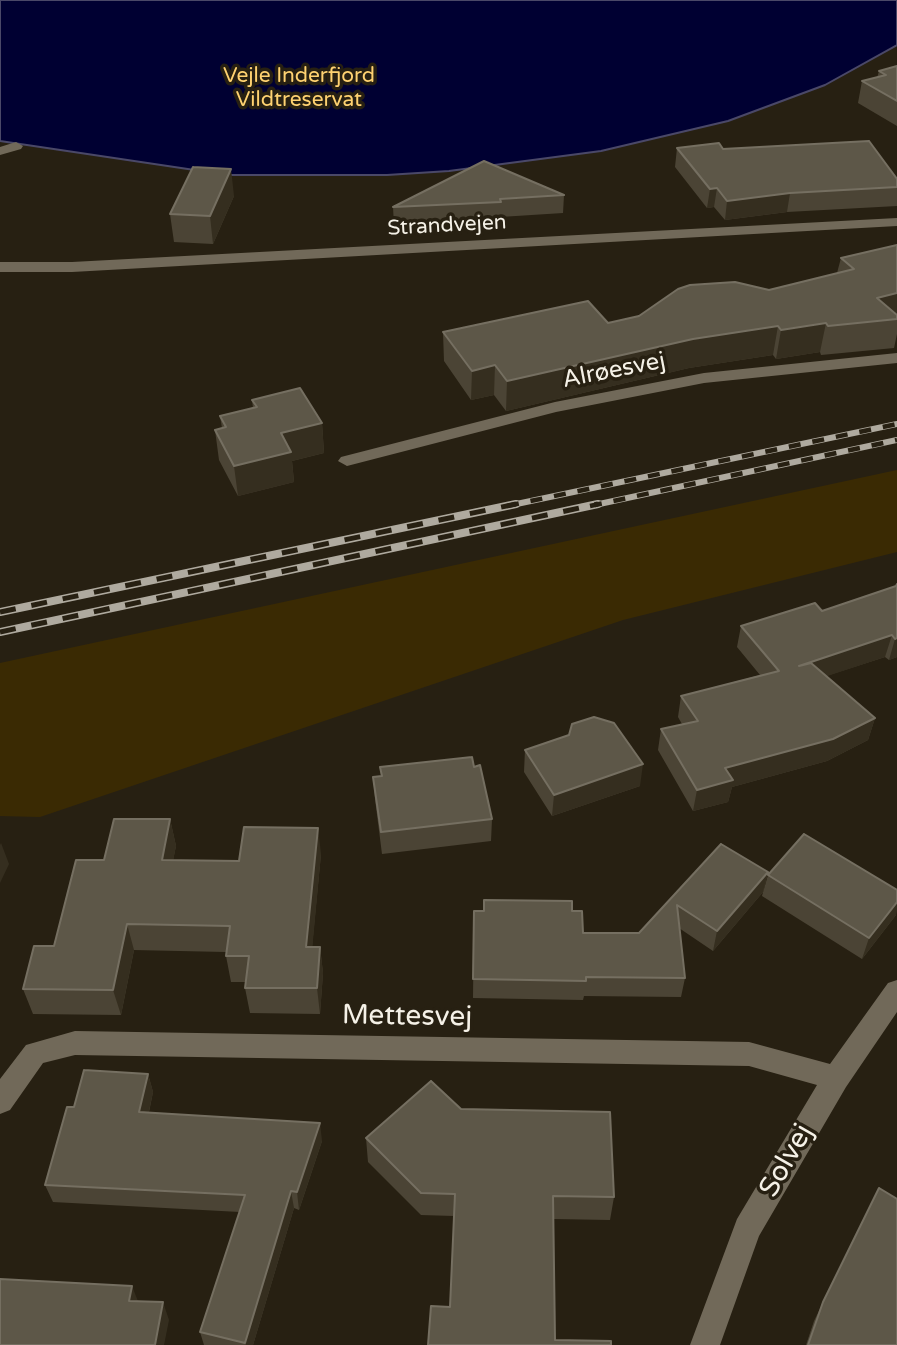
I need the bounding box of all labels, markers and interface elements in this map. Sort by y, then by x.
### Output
park label: Vejle Inderfjord Vildtreservat [223,63,375,113]
street label: Strandvejen [387,210,507,242]
street label: Alrøesvej [560,347,668,395]
street label: Mettesvej [341,999,473,1035]
street label: Solvej [753,1118,821,1204]

